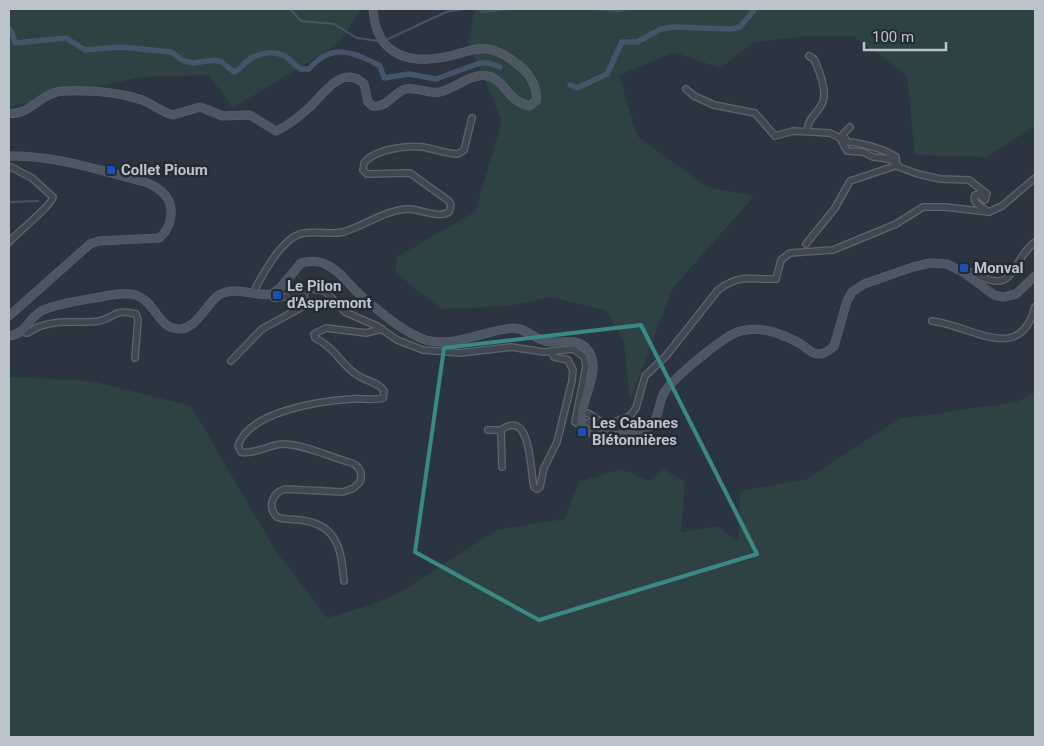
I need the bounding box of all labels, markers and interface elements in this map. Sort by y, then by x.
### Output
scale bar [864,20,946,52]
text: 100 m [872,28,914,46]
place label: Collet Pioum [121,161,208,179]
marker: Collet Pioum [105,164,117,176]
place label: Monval [974,259,1024,277]
marker: Monval [958,262,970,274]
place label: Le Pilon d'Aspremont [287,277,372,312]
marker: Le Pilon d'Aspremont [271,289,283,301]
place label: Les Cabanes Blétonnières [592,414,678,449]
marker: Les Cabanes Blétonnières [576,426,588,438]

